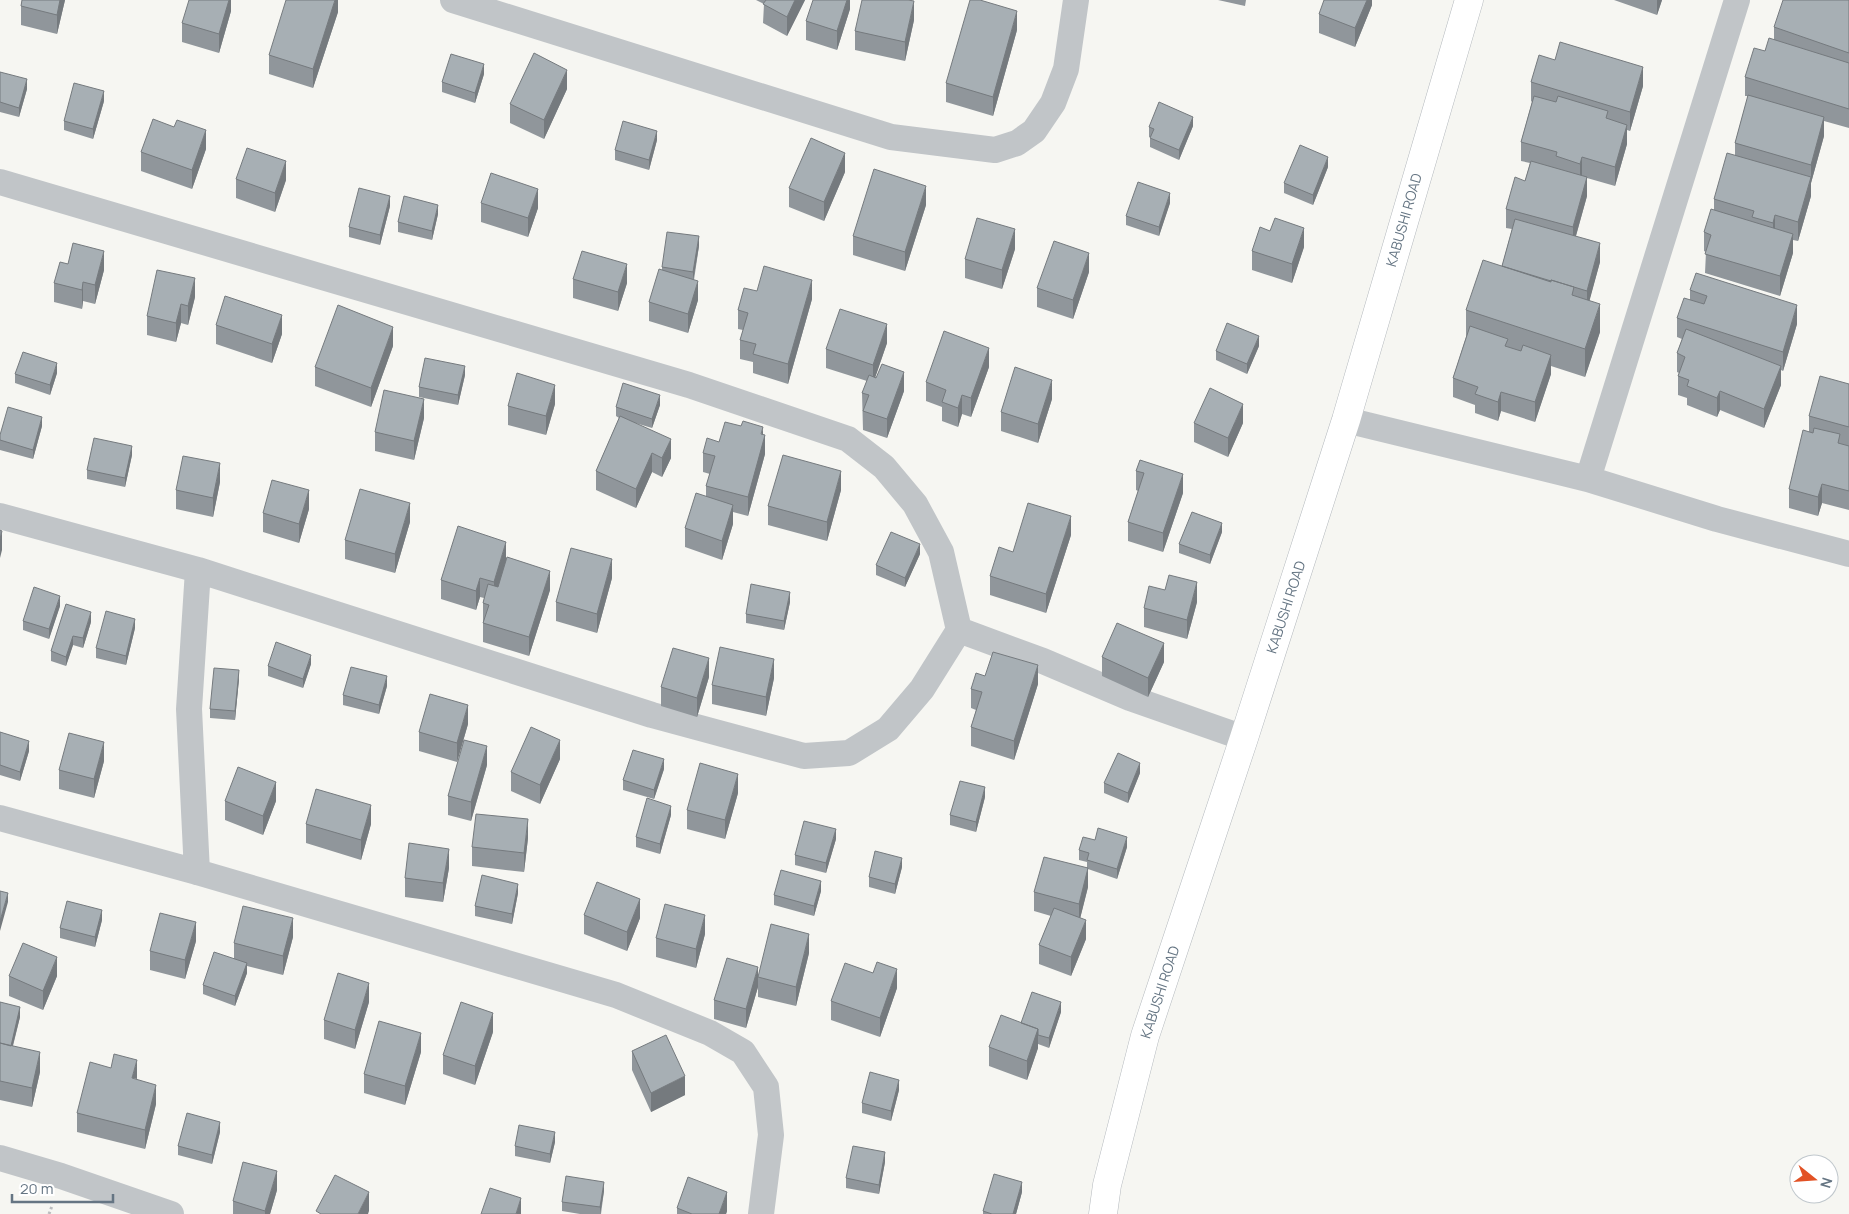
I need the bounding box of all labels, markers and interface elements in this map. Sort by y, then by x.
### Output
street label: KABUSHI ROAD [1381,171,1426,269]
street label: KABUSHI ROAD [1262,558,1309,656]
street label: KABUSHI ROAD [1136,943,1183,1041]
north arrow [1789,1154,1839,1204]
scale bar [12,1172,114,1204]
text: N [1816,1175,1837,1191]
text: 20 m [20,1178,53,1199]

